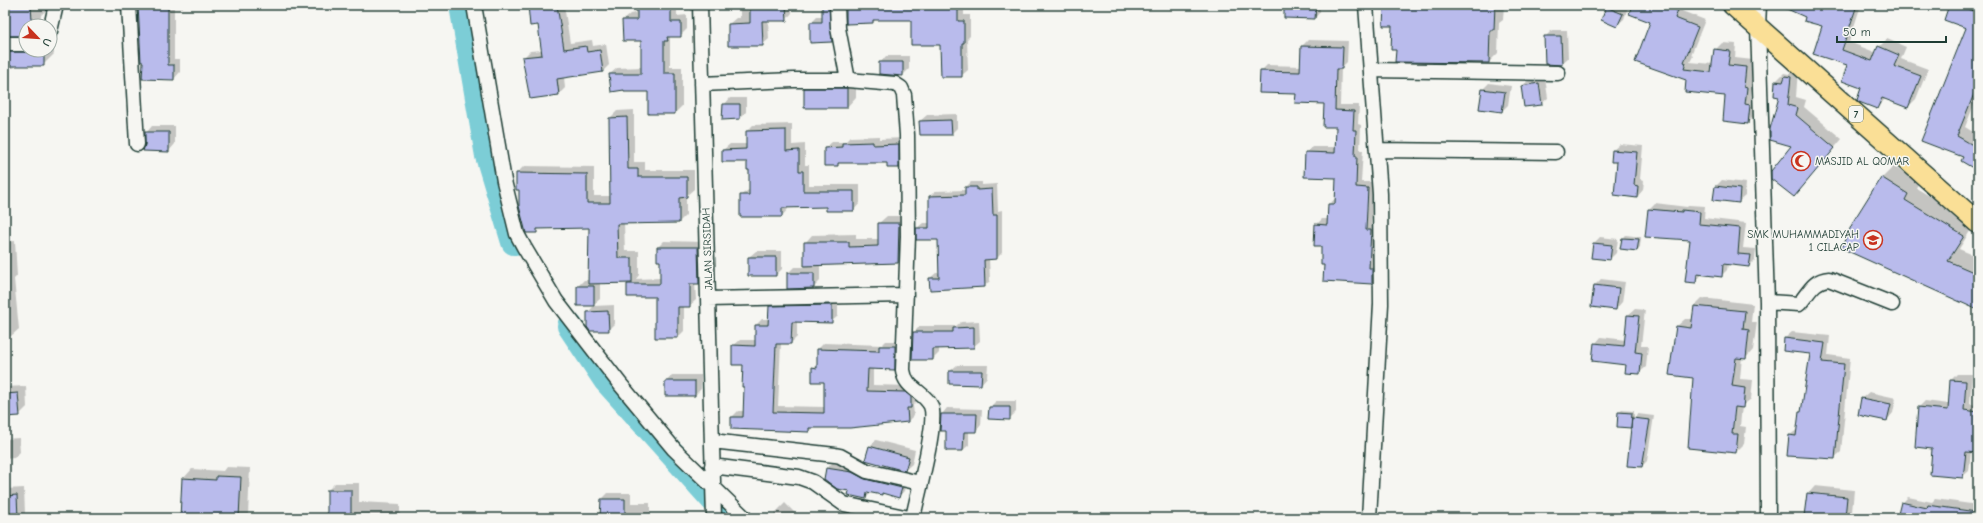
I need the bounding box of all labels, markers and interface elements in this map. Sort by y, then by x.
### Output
north arrow [18,18,58,58]
scale bar [1837,18,1946,44]
text: 50 m [1843,25,1871,39]
text: U [39,36,54,48]
road number: 7 [1849,106,1863,122]
mosque icon: MASJID AL QOMAR [1790,150,1812,172]
place label: MASJID AL QOMAR [1815,155,1910,168]
street label: JALAN SIRSIDAH [700,207,715,291]
place label: SMK MUHAMMADIYAH 1 CILACAP [1747,228,1859,254]
school or university icon: SMK MUHAMMADIYAH 1 CILACAP [1862,229,1884,251]

